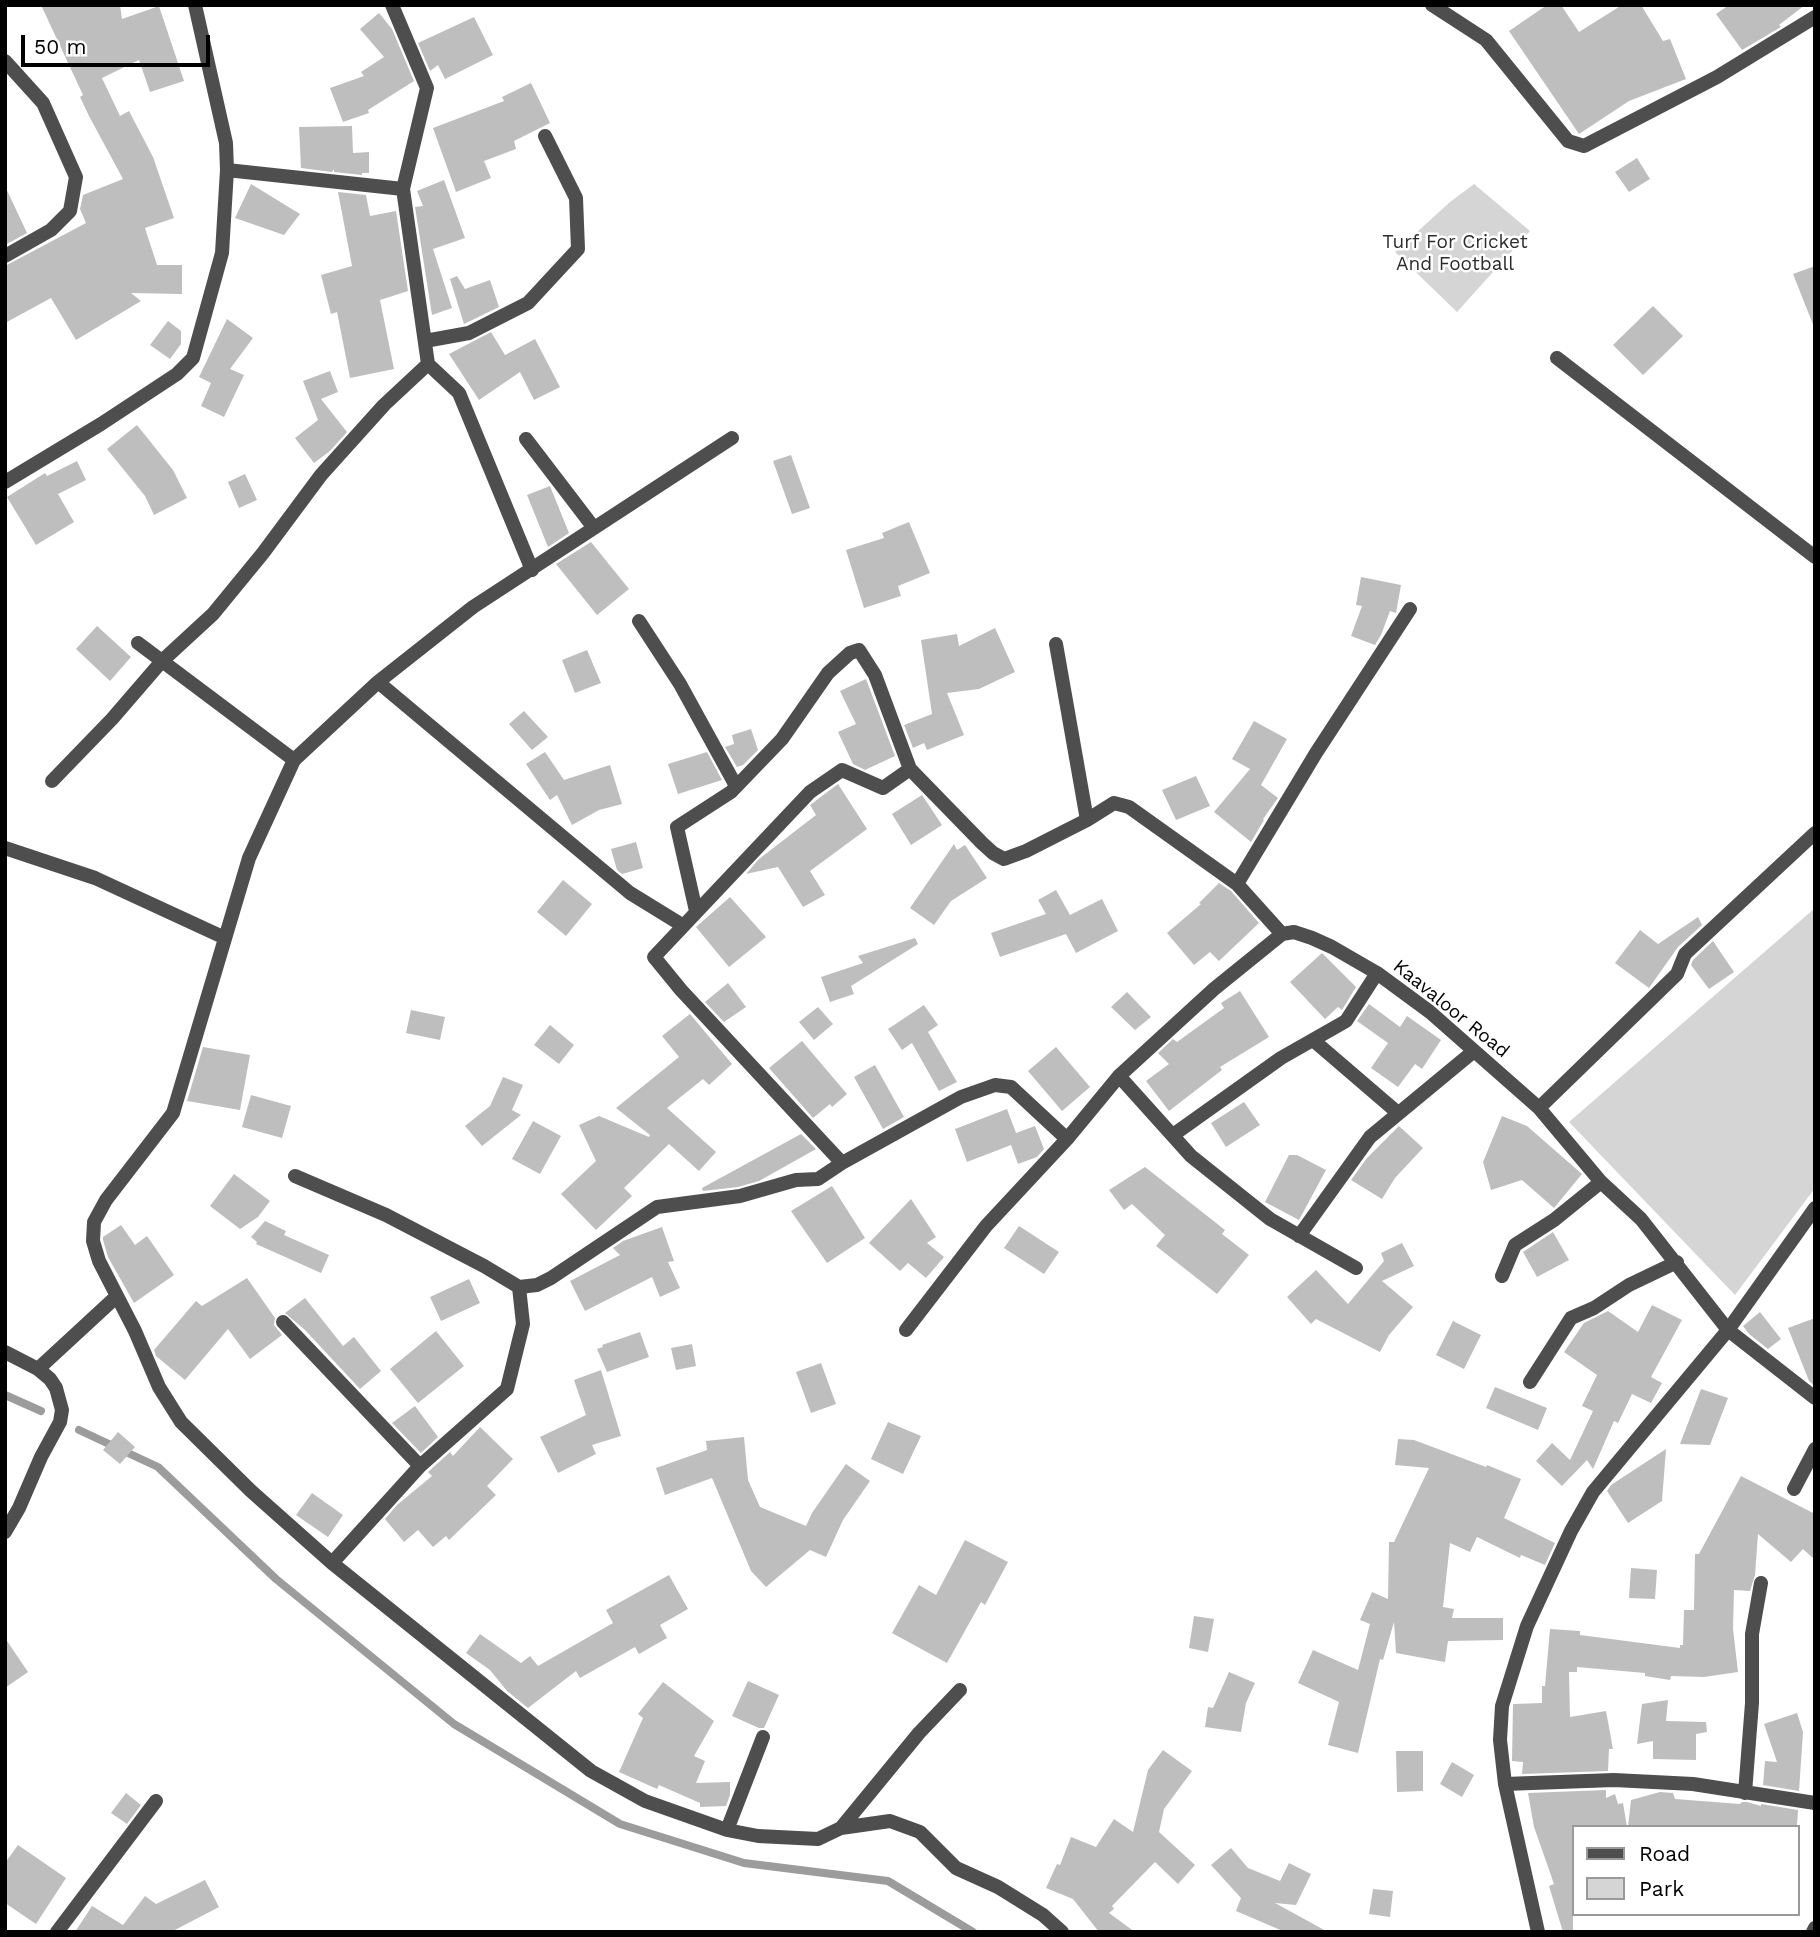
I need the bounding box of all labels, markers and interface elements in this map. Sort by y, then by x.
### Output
scale bar [24,21,214,65]
text: 50 m [34,34,86,59]
park label: Turf For Cricket And Football [1382,231,1528,275]
street label: Kaavaloor Road [1388,955,1514,1063]
legend [1572,1825,1799,1916]
text: Road [1639,1841,1690,1866]
text: Park [1639,1876,1684,1901]

